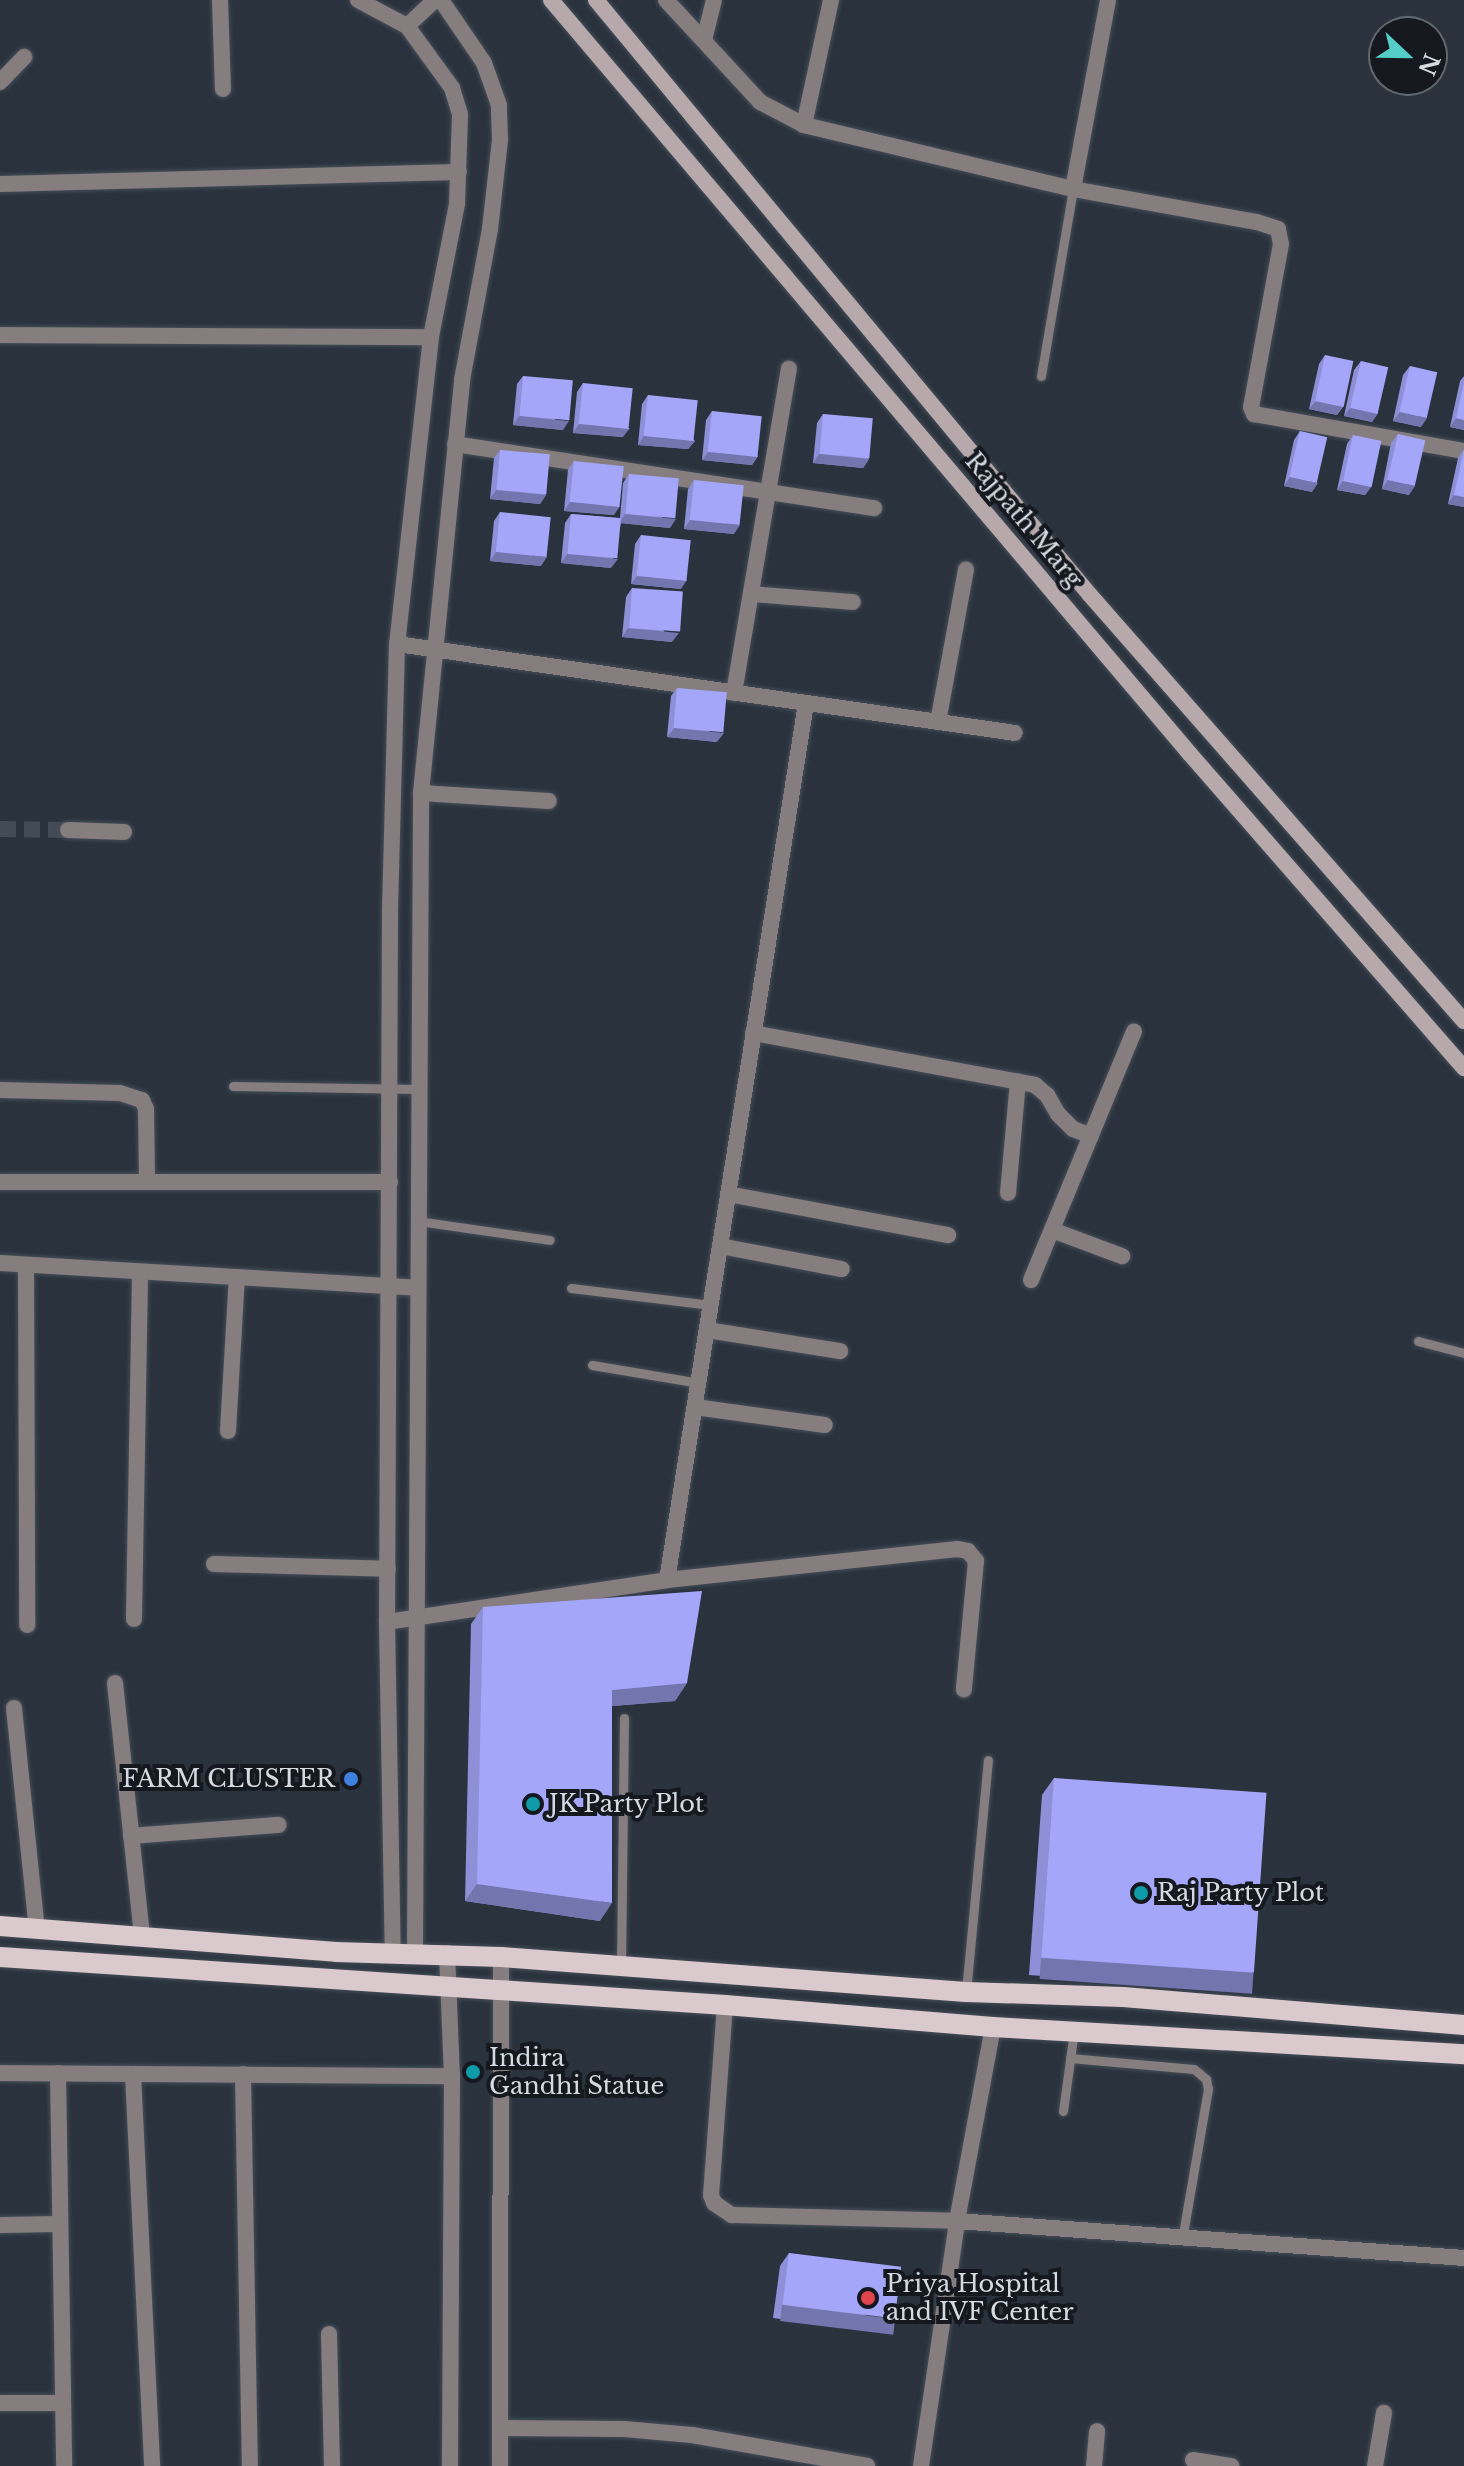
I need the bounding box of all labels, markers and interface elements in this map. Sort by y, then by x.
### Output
north arrow [1368,16,1448,96]
text: N [1412,50,1445,79]
street label: Rajpath Marg [959,447,1089,593]
place label: FARM CLUSTER [122,1765,335,1793]
marker: FARM CLUSTER [342,1770,360,1788]
place label: JK Party Plot [549,1790,705,1818]
marker: JK Party Plot [524,1795,542,1813]
place label: Raj Party Plot [1157,1879,1325,1907]
marker: Raj Party Plot [1132,1884,1150,1902]
place label: Indira Gandhi Statue [489,2044,664,2100]
marker: Indira Gandhi Statue [464,2063,482,2081]
place label: Priya Hospital and IVF Center [886,2270,1074,2326]
marker: Priya Hospital and IVF Center [857,2287,879,2309]

